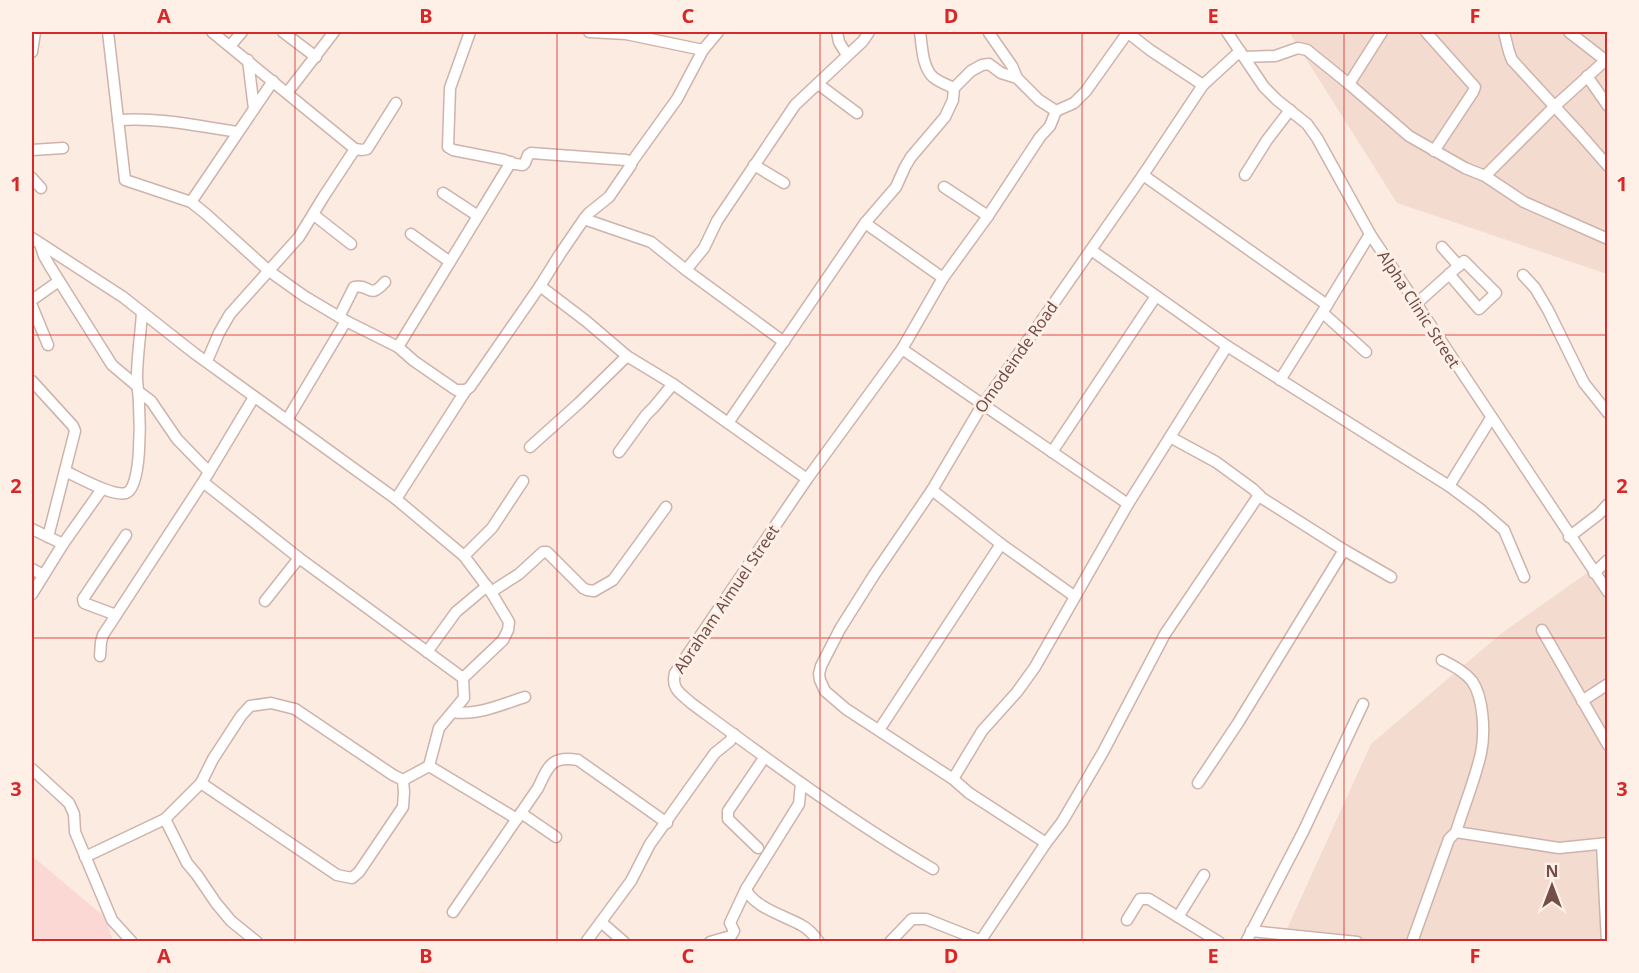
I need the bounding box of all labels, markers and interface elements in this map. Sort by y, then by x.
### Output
text: A [157,2,171,29]
text: B [419,2,433,29]
text: C [682,2,695,29]
text: D [944,2,958,29]
text: E [1207,2,1219,29]
text: F [1470,2,1480,29]
text: 1 [10,170,22,197]
text: 1 [1616,170,1628,197]
street label: Alpha Clinic Street [1373,246,1465,372]
street label: Omodeinde Road [969,297,1063,417]
text: 2 [10,472,22,499]
text: 2 [1616,472,1628,499]
street label: Abraham Aimuel Street [668,520,784,677]
text: 3 [10,775,22,802]
text: 3 [1616,775,1628,802]
north arrow [1522,856,1582,916]
text: N [1545,860,1559,882]
text: A [157,942,171,969]
text: B [419,942,433,969]
text: C [682,942,695,969]
text: D [944,942,958,969]
text: E [1207,942,1219,969]
text: F [1470,942,1480,969]

